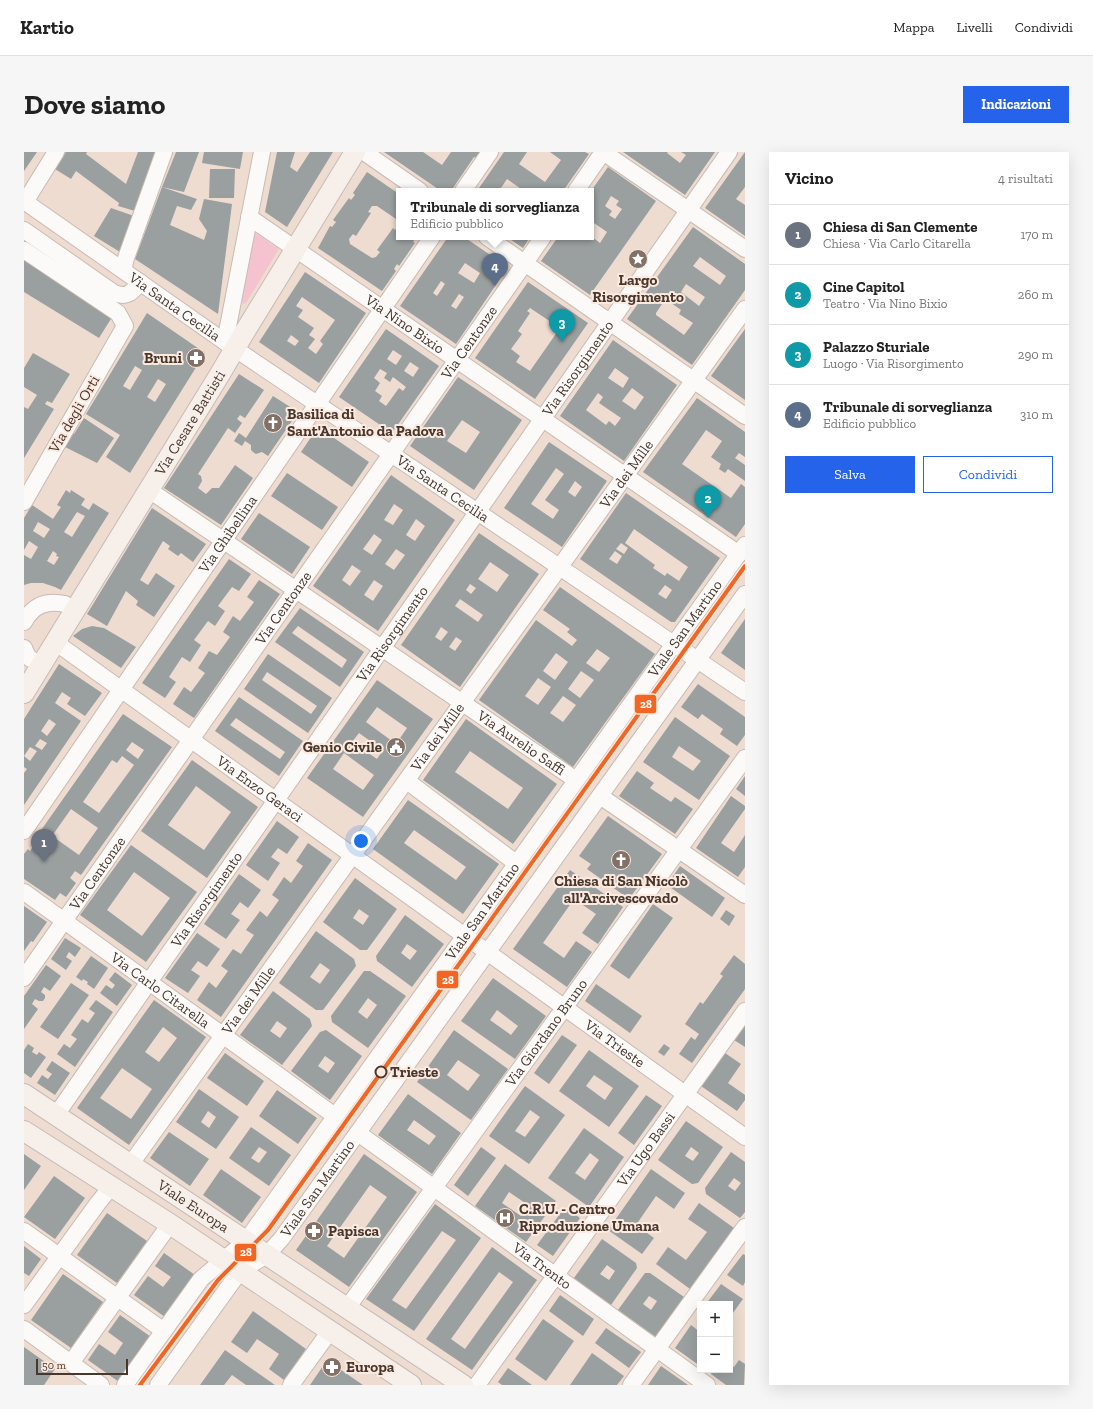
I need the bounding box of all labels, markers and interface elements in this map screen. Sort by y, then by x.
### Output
text: Kartio [20,16,74,39]
text: Mappa [893,19,934,36]
text: Livelli [956,19,993,36]
text: Condividi [1015,19,1073,36]
button: Indicazioni [963,86,1069,123]
text: Dove siamo [24,88,165,121]
text: Vicino [785,168,833,188]
text: 4 risultati [998,171,1053,186]
popup [396,188,594,240]
text: Tribunale di sorveglianza [410,198,580,216]
text: Edificio pubblico [410,216,504,231]
text: Chiesa di San Clemente [823,218,978,236]
text: 1 [795,227,801,242]
text: 170 m [1020,227,1053,242]
text: Chiesa · Via Carlo Citarella [823,236,971,251]
place icon: Largo Risorgimento [627,248,649,270]
pin: 4 [482,253,508,286]
street label: Via Santa Cecilia [125,268,224,345]
place label: Largo Risorgimento [592,271,684,306]
text: Cine Capitol [823,278,904,296]
text: 2 [795,287,801,302]
text: 260 m [1018,287,1053,302]
street label: Via Nino Bixio [361,290,448,358]
text: Teatro · Via Nino Bixio [823,296,947,311]
street label: Via Centonze [437,302,501,383]
pin: 3 [549,309,575,342]
street label: Via Risorgimento [538,317,618,420]
text: Palazzo Sturiale [823,338,930,356]
pharmacy icon: Bruni [185,347,207,369]
text: 3 [795,347,801,362]
text: 290 m [1018,347,1053,362]
place label: Bruni [144,349,183,367]
text: Luogo · Via Risorgimento [823,356,964,371]
street label: Via Cesare Battisti [150,367,229,479]
street label: Via degli Orti [44,372,103,457]
text: Tribunale di sorveglianza [823,398,992,416]
place label: Basilica di Sant'Antonio da Padova [287,405,444,440]
text: 4 [794,407,802,422]
text: 310 m [1020,407,1053,422]
church icon: Basilica di Sant'Antonio da Padova [262,412,284,434]
text: Edificio pubblico [823,416,916,431]
street label: Via dei Mille [595,436,657,512]
street label: Via Santa Cecilia [392,450,492,526]
button: Salva [785,456,915,493]
button: Condividi [923,456,1053,493]
pin: 2 [695,485,721,518]
street label: Via Ghibellina [194,492,261,577]
street label: Via Centonze [251,568,315,649]
street label: Viale San Martino [644,576,726,681]
street label: Via Risorgimento [352,582,432,686]
line badge: 28 [634,694,657,714]
text: 28 [640,698,652,711]
street label: Via dei Mille [406,699,468,775]
street label: Via Aurelio Saffi [473,706,569,779]
public building icon: Genio Civile [385,736,407,758]
place label: Genio Civile [303,738,382,756]
street label: Via Enzo Geraci [212,751,306,826]
pin: 1 [31,829,57,862]
your location [351,831,371,851]
street label: Via Centonze [65,833,129,914]
street label: Via Risorgimento [166,848,246,952]
church icon: Chiesa di San Nicolò all'Arcivescovado [610,849,632,871]
street label: Viale San Martino [441,859,523,964]
place label: Chiesa di San Nicolò all'Arcivescovado [554,872,688,907]
street label: Via Carlo Citarella [106,948,213,1032]
street label: Via dei Mille [217,963,279,1039]
line badge: 28 [436,970,459,989]
text: 28 [442,974,454,987]
street label: Via Giordano Bruno [501,975,591,1091]
street label: Via Trieste [580,1015,648,1071]
place label: Trieste [390,1063,438,1081]
marker: Trieste [374,1065,388,1079]
street label: Via Ugo Bassi [612,1108,679,1191]
street label: Viale San Martino [276,1136,359,1241]
street label: Viale Europa [153,1175,232,1236]
place label: C.R.U. - Centro Riproduzione Umana [519,1200,660,1235]
hospital icon: C.R.U. - Centro Riproduzione Umana [494,1207,516,1229]
pharmacy icon: Papisca [303,1220,325,1242]
place label: Papisca [328,1222,379,1240]
street label: Via Trento [508,1238,575,1293]
line badge: 28 [234,1243,257,1262]
text: 28 [240,1246,252,1259]
map controls [697,1301,733,1373]
button: + [697,1301,733,1337]
button: − [697,1337,733,1373]
pharmacy icon: Europa [321,1356,343,1378]
scale bar [36,1357,128,1376]
place label: Europa [346,1358,395,1376]
text: 50 m [42,1359,66,1372]

